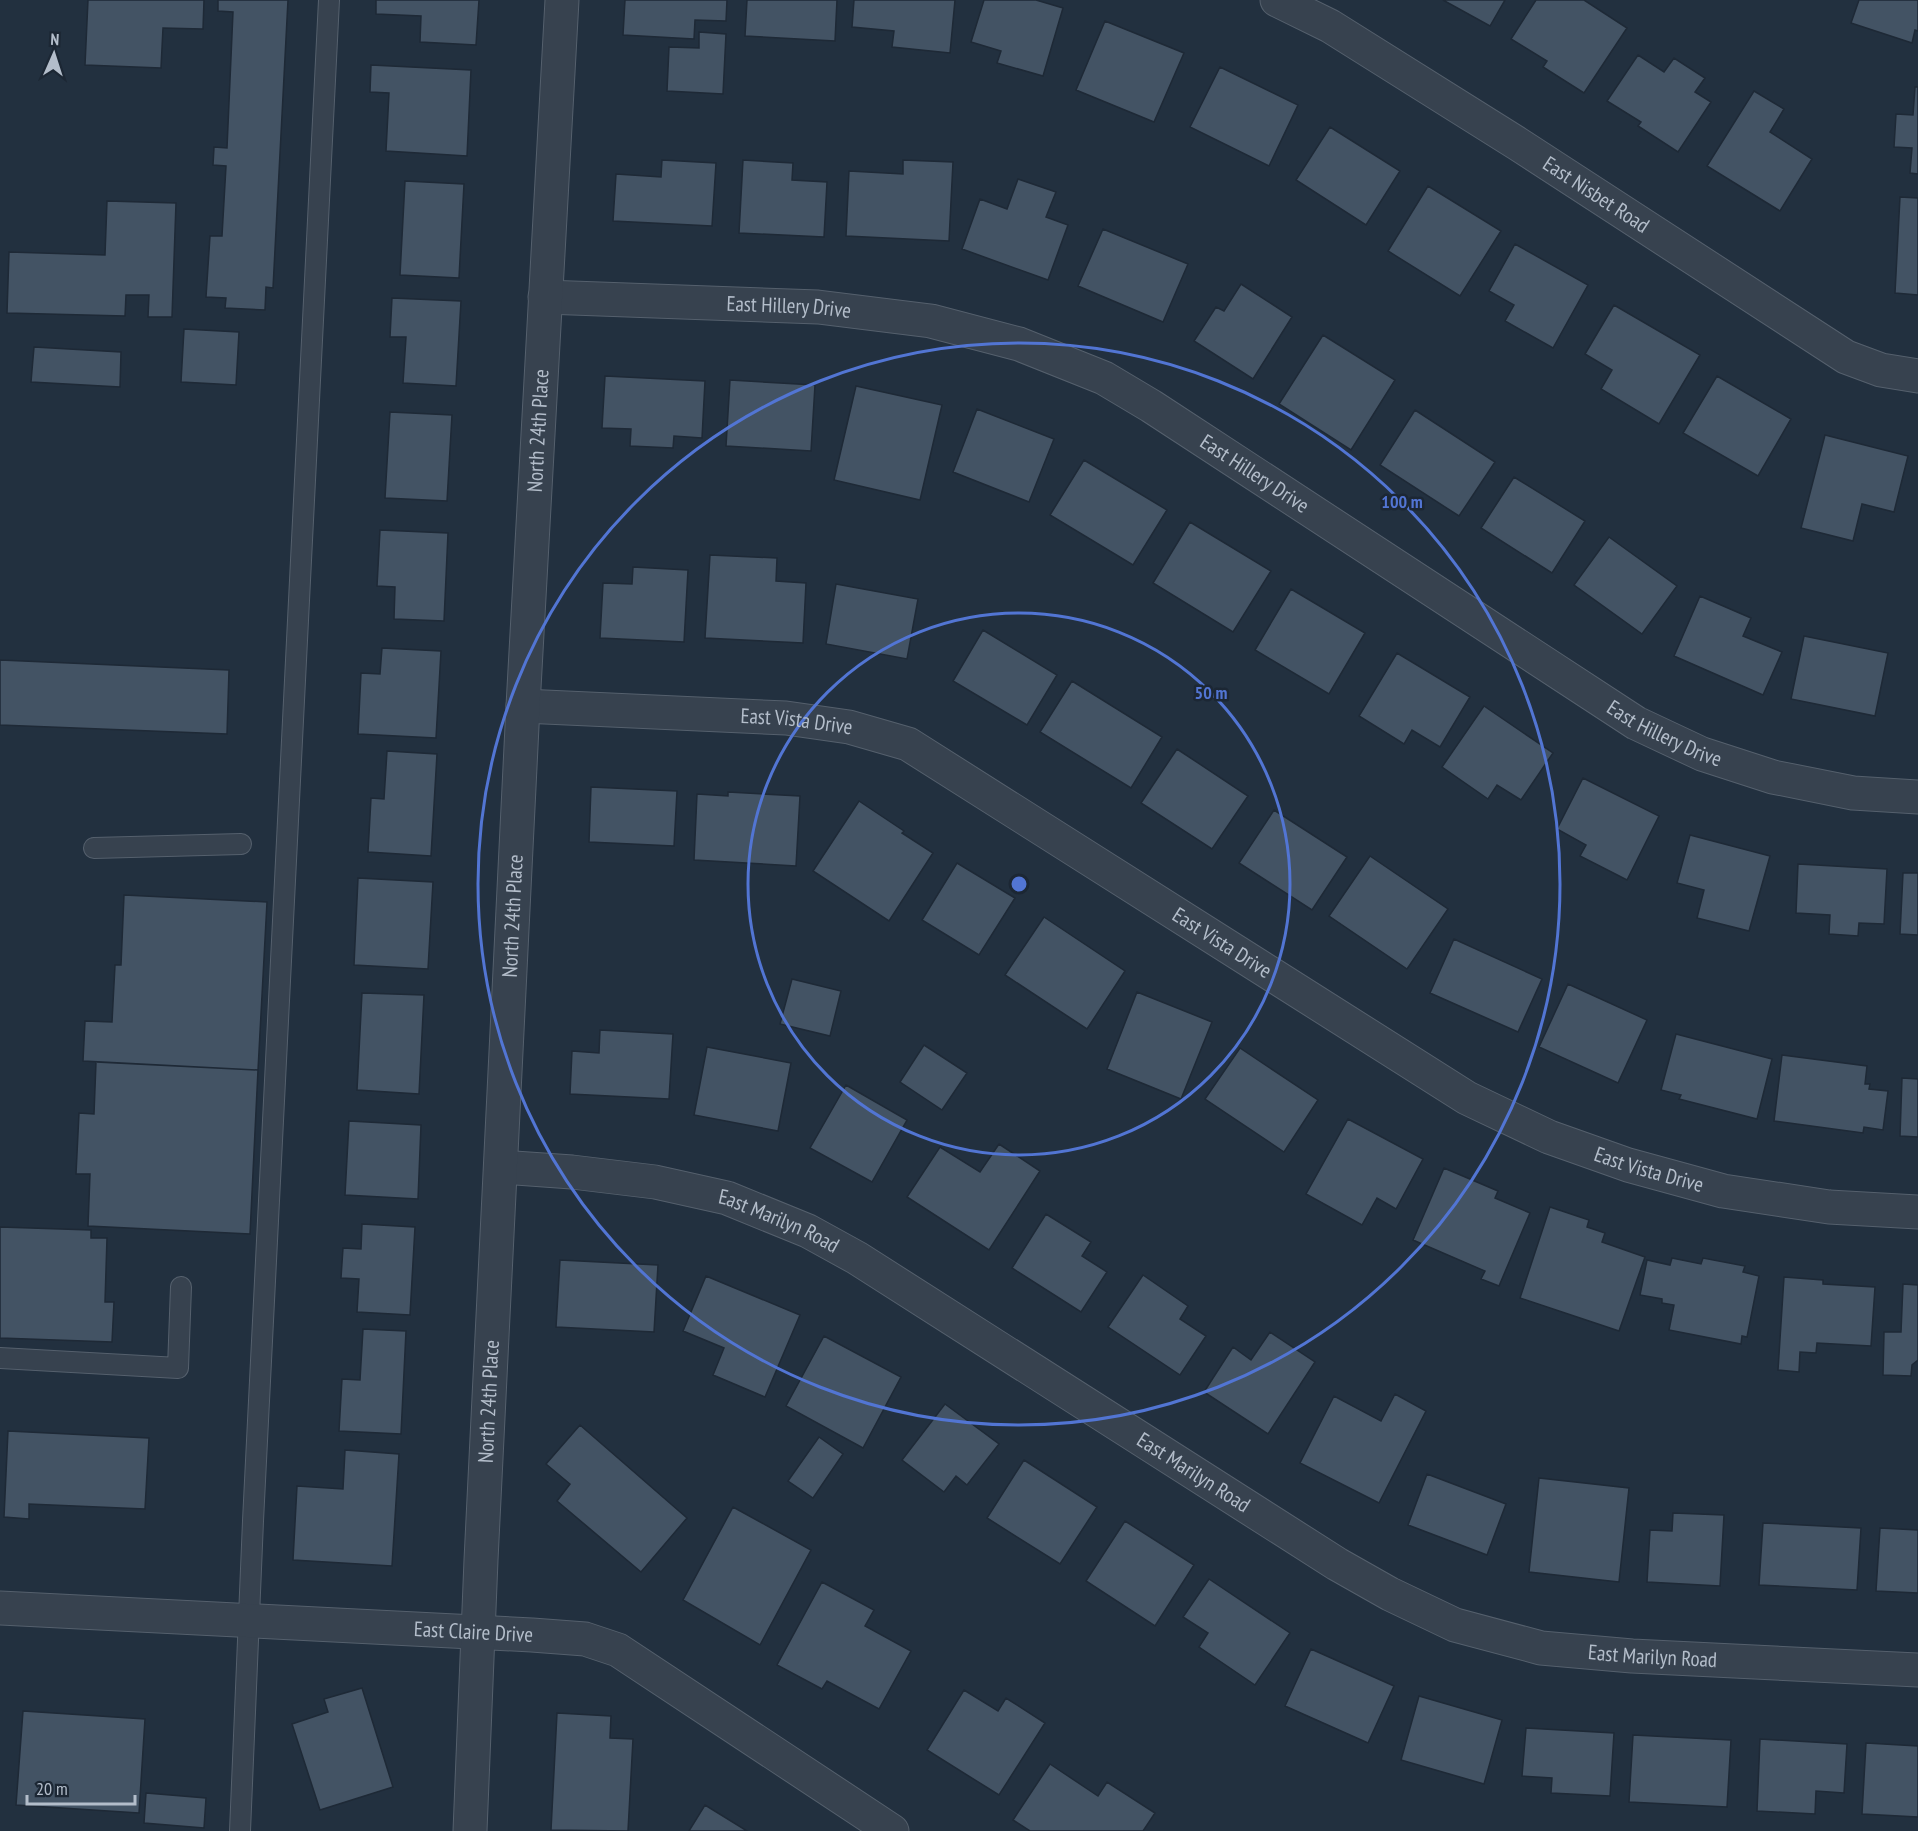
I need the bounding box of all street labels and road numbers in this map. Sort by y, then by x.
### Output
street label: East Nisbet Road [1538,150,1655,239]
street label: East Hillery Drive [726,290,853,324]
street label: North 24th Place [521,368,555,493]
street label: East Hillery Drive [1195,428,1314,519]
street label: East Hillery Drive [1602,694,1725,772]
street label: East Vista Drive [740,702,854,740]
street label: North 24th Place [496,854,529,978]
street label: East Vista Drive [1168,901,1277,984]
street label: East Vista Drive [1591,1140,1707,1198]
street label: East Marilyn Road [716,1183,844,1259]
street label: North 24th Place [472,1339,505,1464]
street label: East Marilyn Road [1132,1426,1256,1518]
street label: East Claire Drive [413,1615,534,1648]
street label: East Marilyn Road [1587,1638,1718,1673]

